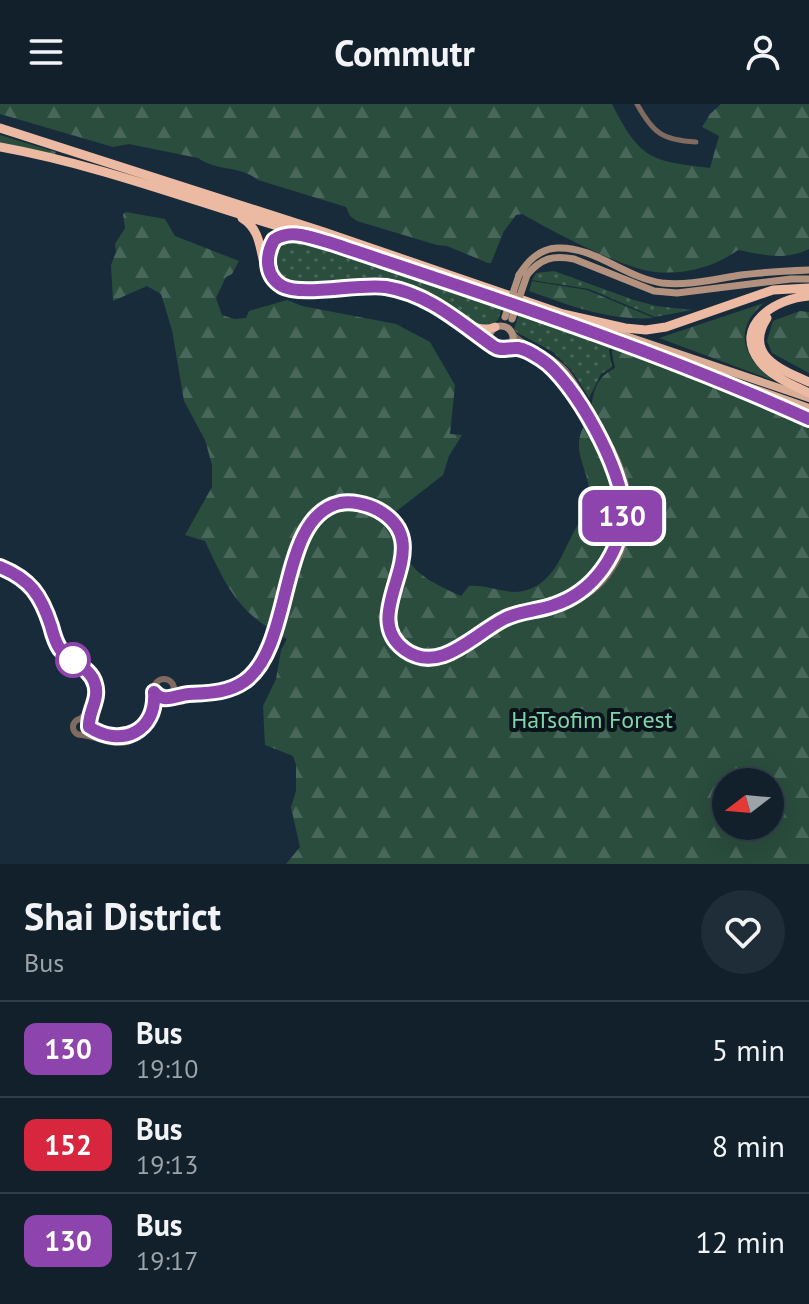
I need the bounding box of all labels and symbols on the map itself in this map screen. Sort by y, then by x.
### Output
line badge: 130 [576,490,668,542]
unlabelled marker [56,643,90,677]
park label: HaTsofim Forest [511,704,673,735]
north arrow [712,768,784,840]

